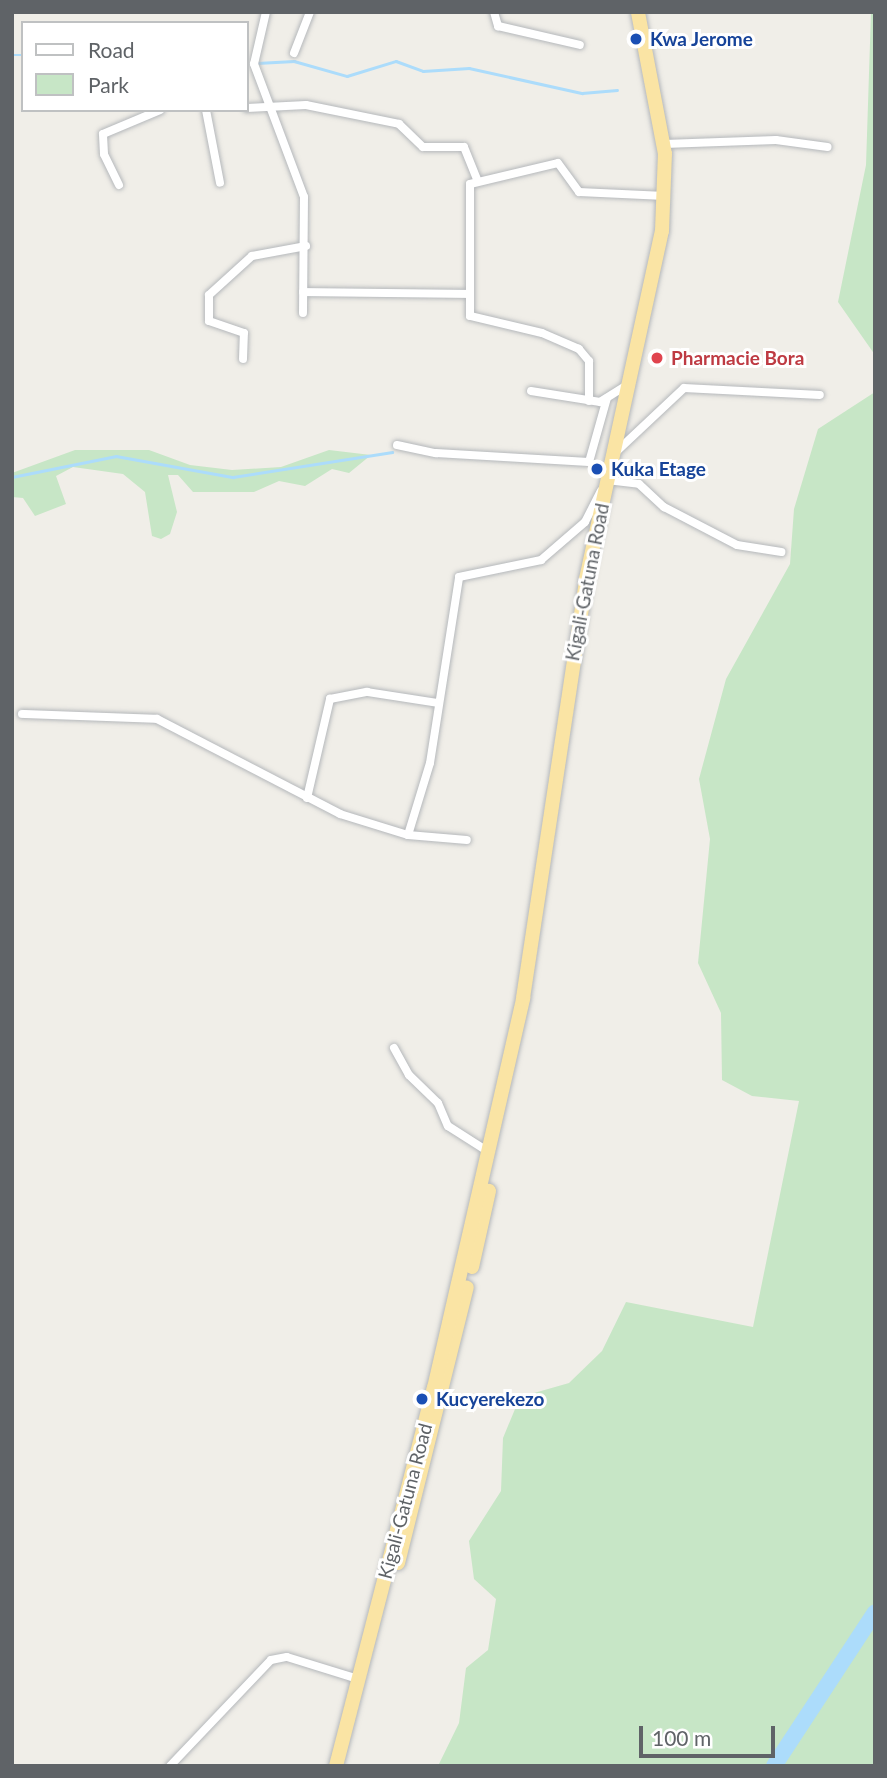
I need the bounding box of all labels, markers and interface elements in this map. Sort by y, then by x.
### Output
legend [21,21,248,112]
place label: Kwa Jerome [650,28,753,50]
marker: Kwa Jerome [628,31,644,47]
text: Road [88,37,135,62]
text: Park [88,72,129,97]
place label: Pharmacie Bora [671,347,804,369]
marker: Pharmacie Bora [649,350,665,366]
place label: Kuka Etage [611,458,706,480]
marker: Kuka Etage [589,461,605,477]
street label: Kigali-Gatuna Road [561,501,613,663]
place label: Kucyerekezo [436,1388,545,1410]
marker: Kucyerekezo [414,1391,430,1407]
street label: Kigali-Gatuna Road [373,1421,437,1581]
scale bar [642,1712,778,1756]
text: 100 m [652,1725,711,1750]

